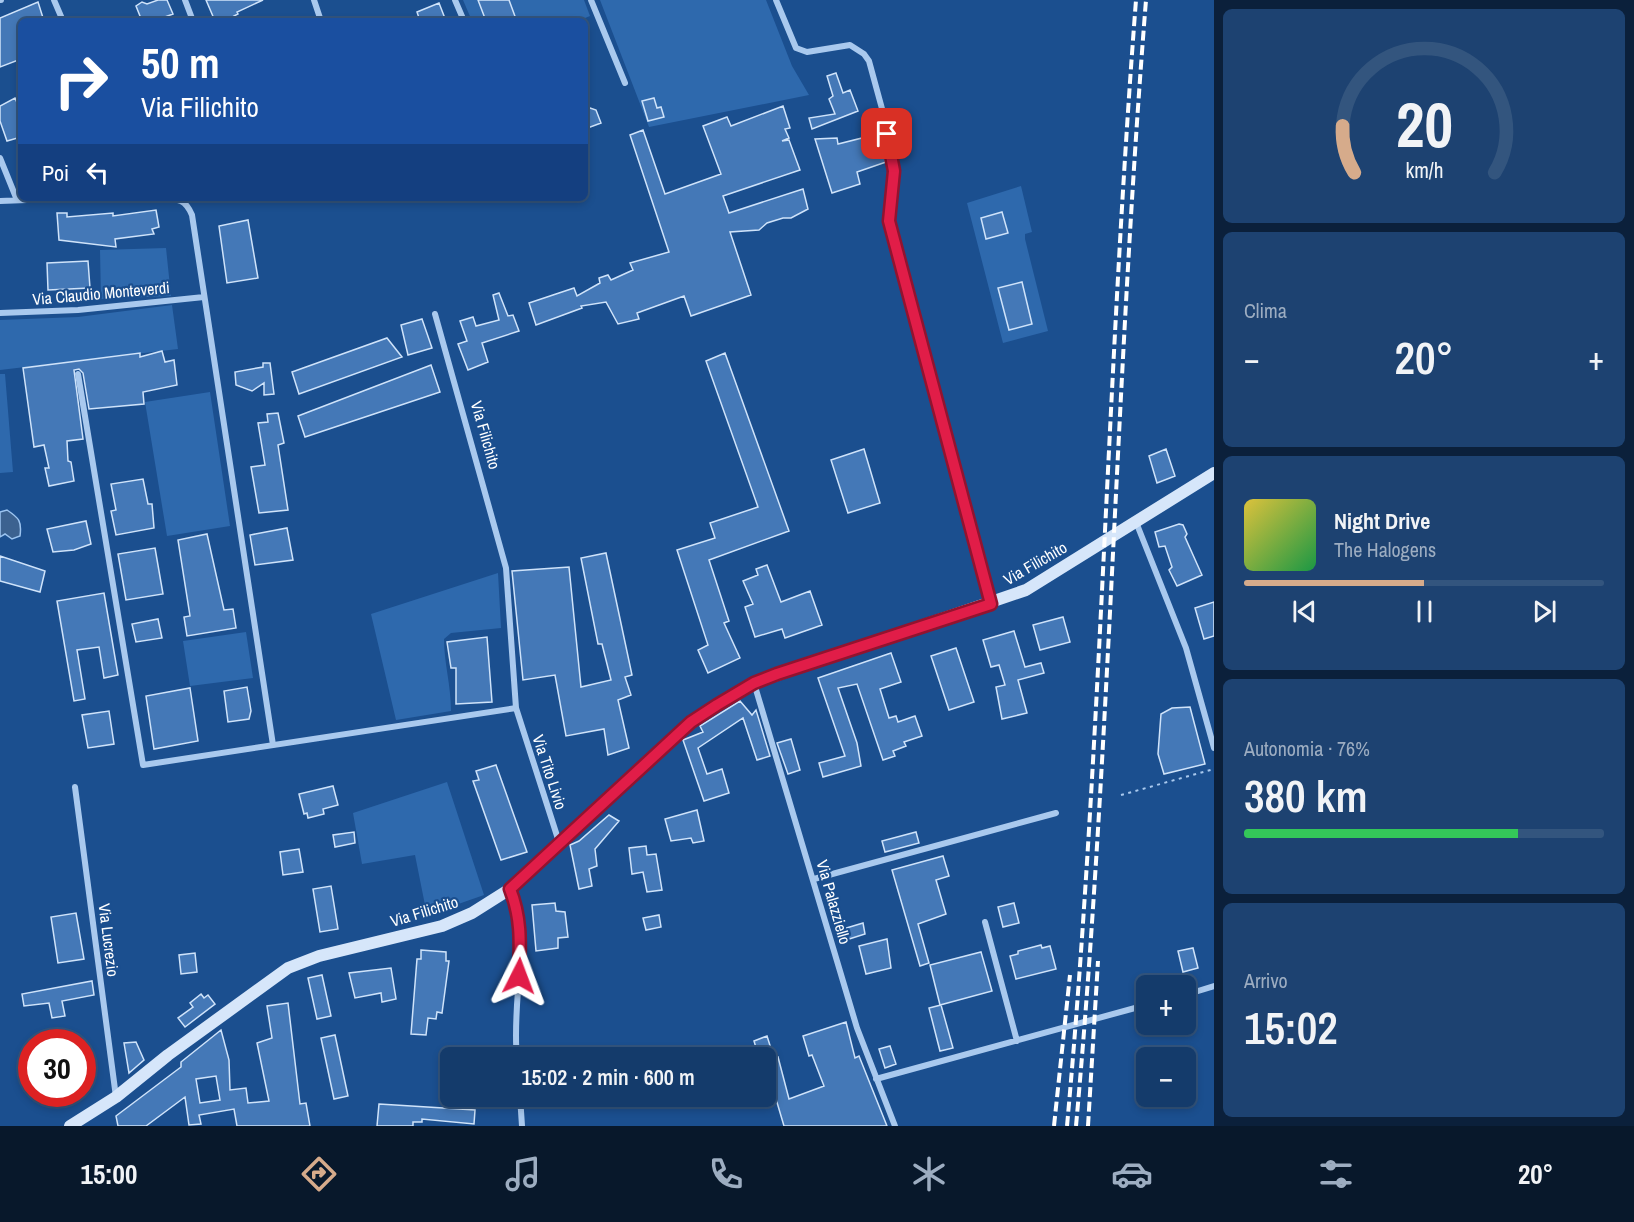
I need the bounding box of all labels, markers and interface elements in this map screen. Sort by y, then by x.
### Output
text: 50 m [141,35,220,91]
icon: right [42,42,120,120]
text: 20 [1396,82,1452,166]
text: Via Filichito [141,89,259,125]
pin [861,108,912,159]
icon: arrive [870,117,903,150]
icon: left [81,156,114,189]
text: km/h [1405,157,1443,186]
text: Poi [42,158,69,188]
street label: Via Claudio Monteverdi [31,276,171,310]
text: Clima [1244,297,1287,324]
text: 20° [1394,327,1454,388]
text: − [1244,336,1260,380]
text: + [1588,336,1604,380]
street label: Via Filichito [466,398,506,472]
text: Night Drive [1334,506,1430,536]
street label: Via Filichito [999,536,1071,590]
text: The Halogens [1334,536,1436,563]
icon: previous [1288,595,1321,628]
icon: pause [1408,595,1441,628]
icon: next [1528,595,1561,628]
street label: Via Tito Livio [528,732,572,812]
text: Autonomia · 76% [1244,735,1370,762]
text: 380 km [1244,765,1368,826]
street label: Via Palazziello [811,857,857,947]
street label: Via Filichito [387,890,461,932]
street label: Via Lucrezio [94,902,124,978]
position arrow [487,944,551,1008]
text: Arrivo [1244,967,1288,994]
map controls [1136,975,1196,1107]
button: + [1136,975,1196,1035]
text: 15:02 [1244,997,1338,1058]
speed limit sign: 30 [18,1029,96,1107]
button: − [1136,1047,1196,1107]
text: 15:02 · 2 min · 600 m [521,1062,695,1092]
icon: directions [298,1153,340,1195]
icon: music [502,1153,544,1195]
icon: phone [705,1153,747,1195]
icon: climate [908,1153,950,1195]
icon: car [1111,1153,1153,1195]
icon: filters [1315,1153,1357,1195]
text: 15:00 [81,1156,137,1192]
text: 20° [1518,1156,1553,1192]

